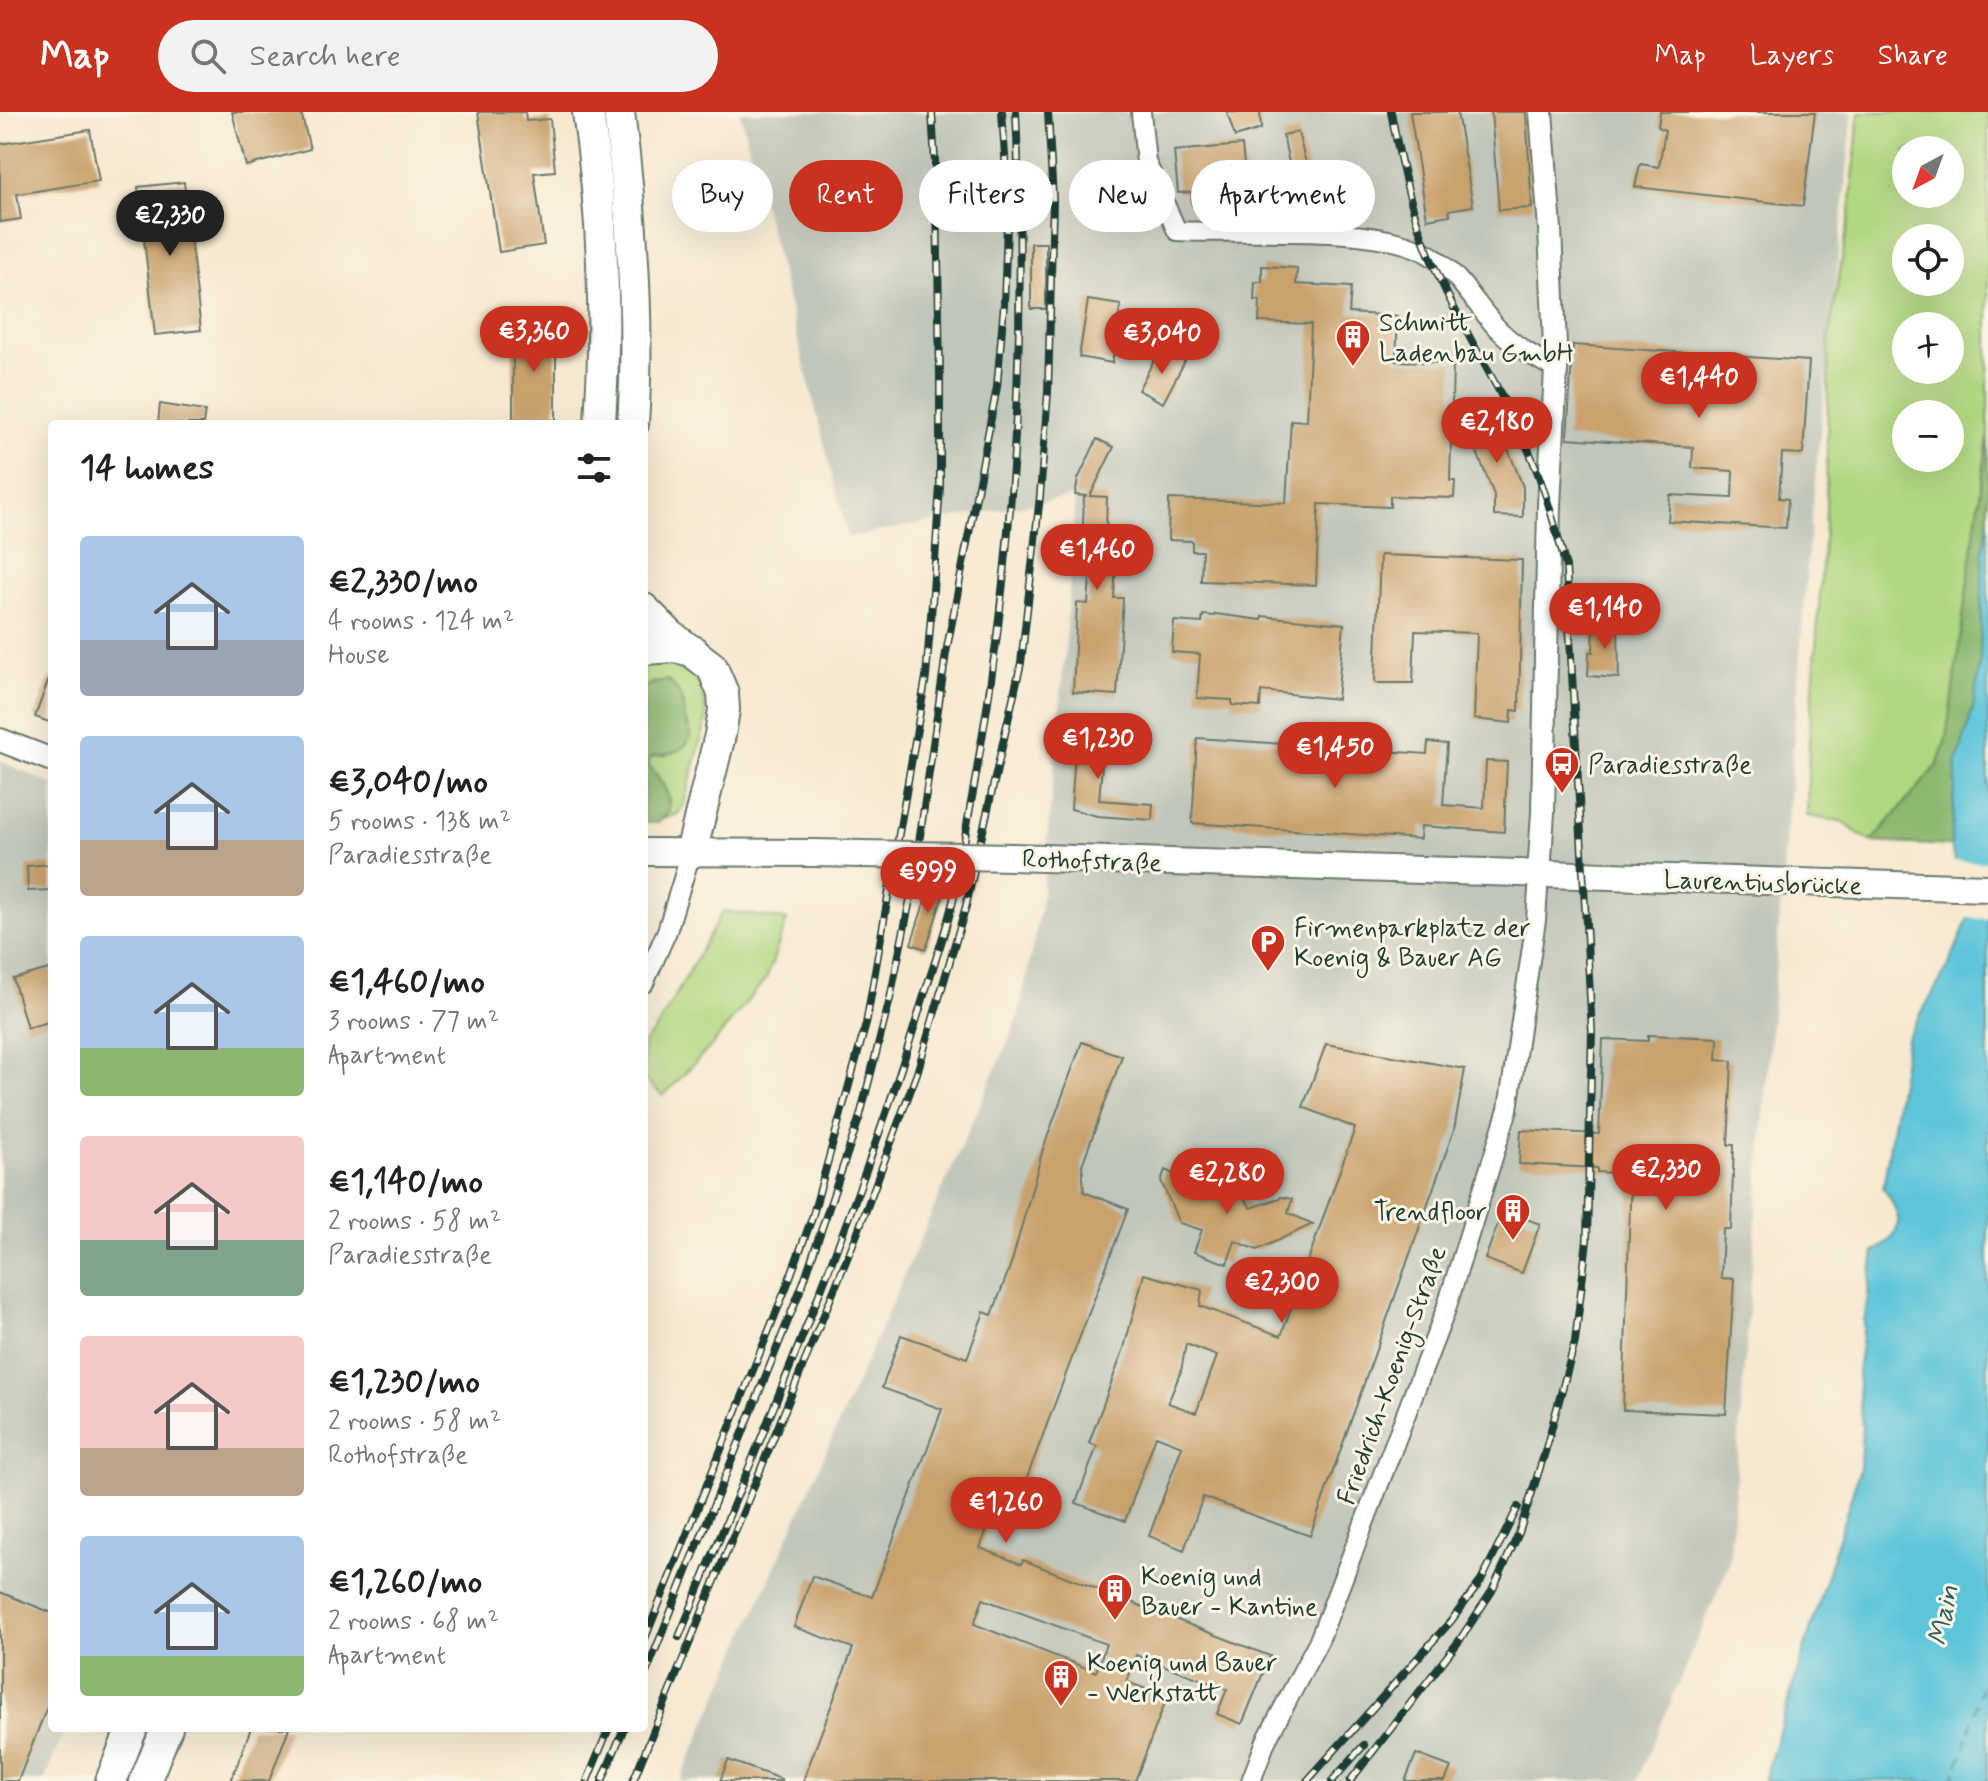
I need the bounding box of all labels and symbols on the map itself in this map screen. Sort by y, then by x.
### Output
north arrow [1892,136,1964,208]
pin: €2,330 [105,190,235,258]
pin: €3,360 [469,306,599,374]
place label: Schmitt Ladenbau GmbH [1379,307,1574,371]
pin: €3,040 [1097,308,1227,376]
building icon: Schmitt Ladenbau GmbH [1334,318,1372,368]
pin: €1,440 [1634,352,1764,420]
pin: €2,180 [1432,397,1562,465]
pin: €1,460 [1032,524,1162,592]
pin: €1,140 [1540,583,1670,651]
pin: €1,230 [1033,713,1163,781]
pin: €1,450 [1270,722,1400,790]
bus stop icon: Paradiesstraße [1543,745,1581,795]
place label: Paradiesstraße [1588,749,1752,783]
street label: Rothofstraße [1021,843,1163,881]
pin: €999 [881,847,975,915]
street label: Laurentiusbrücke [1663,864,1863,904]
place label: Firmenparkplatz der Koenig & Bauer AG [1294,912,1531,978]
parking icon: Firmenparkplatz der Koenig & Bauer AG [1249,923,1287,973]
pin: €2,330 [1601,1144,1731,1212]
pin: €2,280 [1162,1148,1292,1216]
building icon: Trendfloor [1494,1192,1532,1242]
place label: Trendfloor [1374,1196,1487,1230]
street label: Friedrich-Koenig-Straße [1330,1242,1457,1510]
pin: €2,300 [1217,1257,1347,1325]
pin: €1,260 [941,1477,1071,1545]
place label: Koenig und Bauer - Kantine [1141,1561,1318,1625]
building icon: Koenig und Bauer - Kantine [1096,1572,1134,1622]
water label: Main [1920,1582,1969,1649]
place label: Koenig und Bauer - Werkstatt [1087,1647,1278,1711]
building icon: Koenig und Bauer - Werkstatt [1042,1658,1080,1708]

